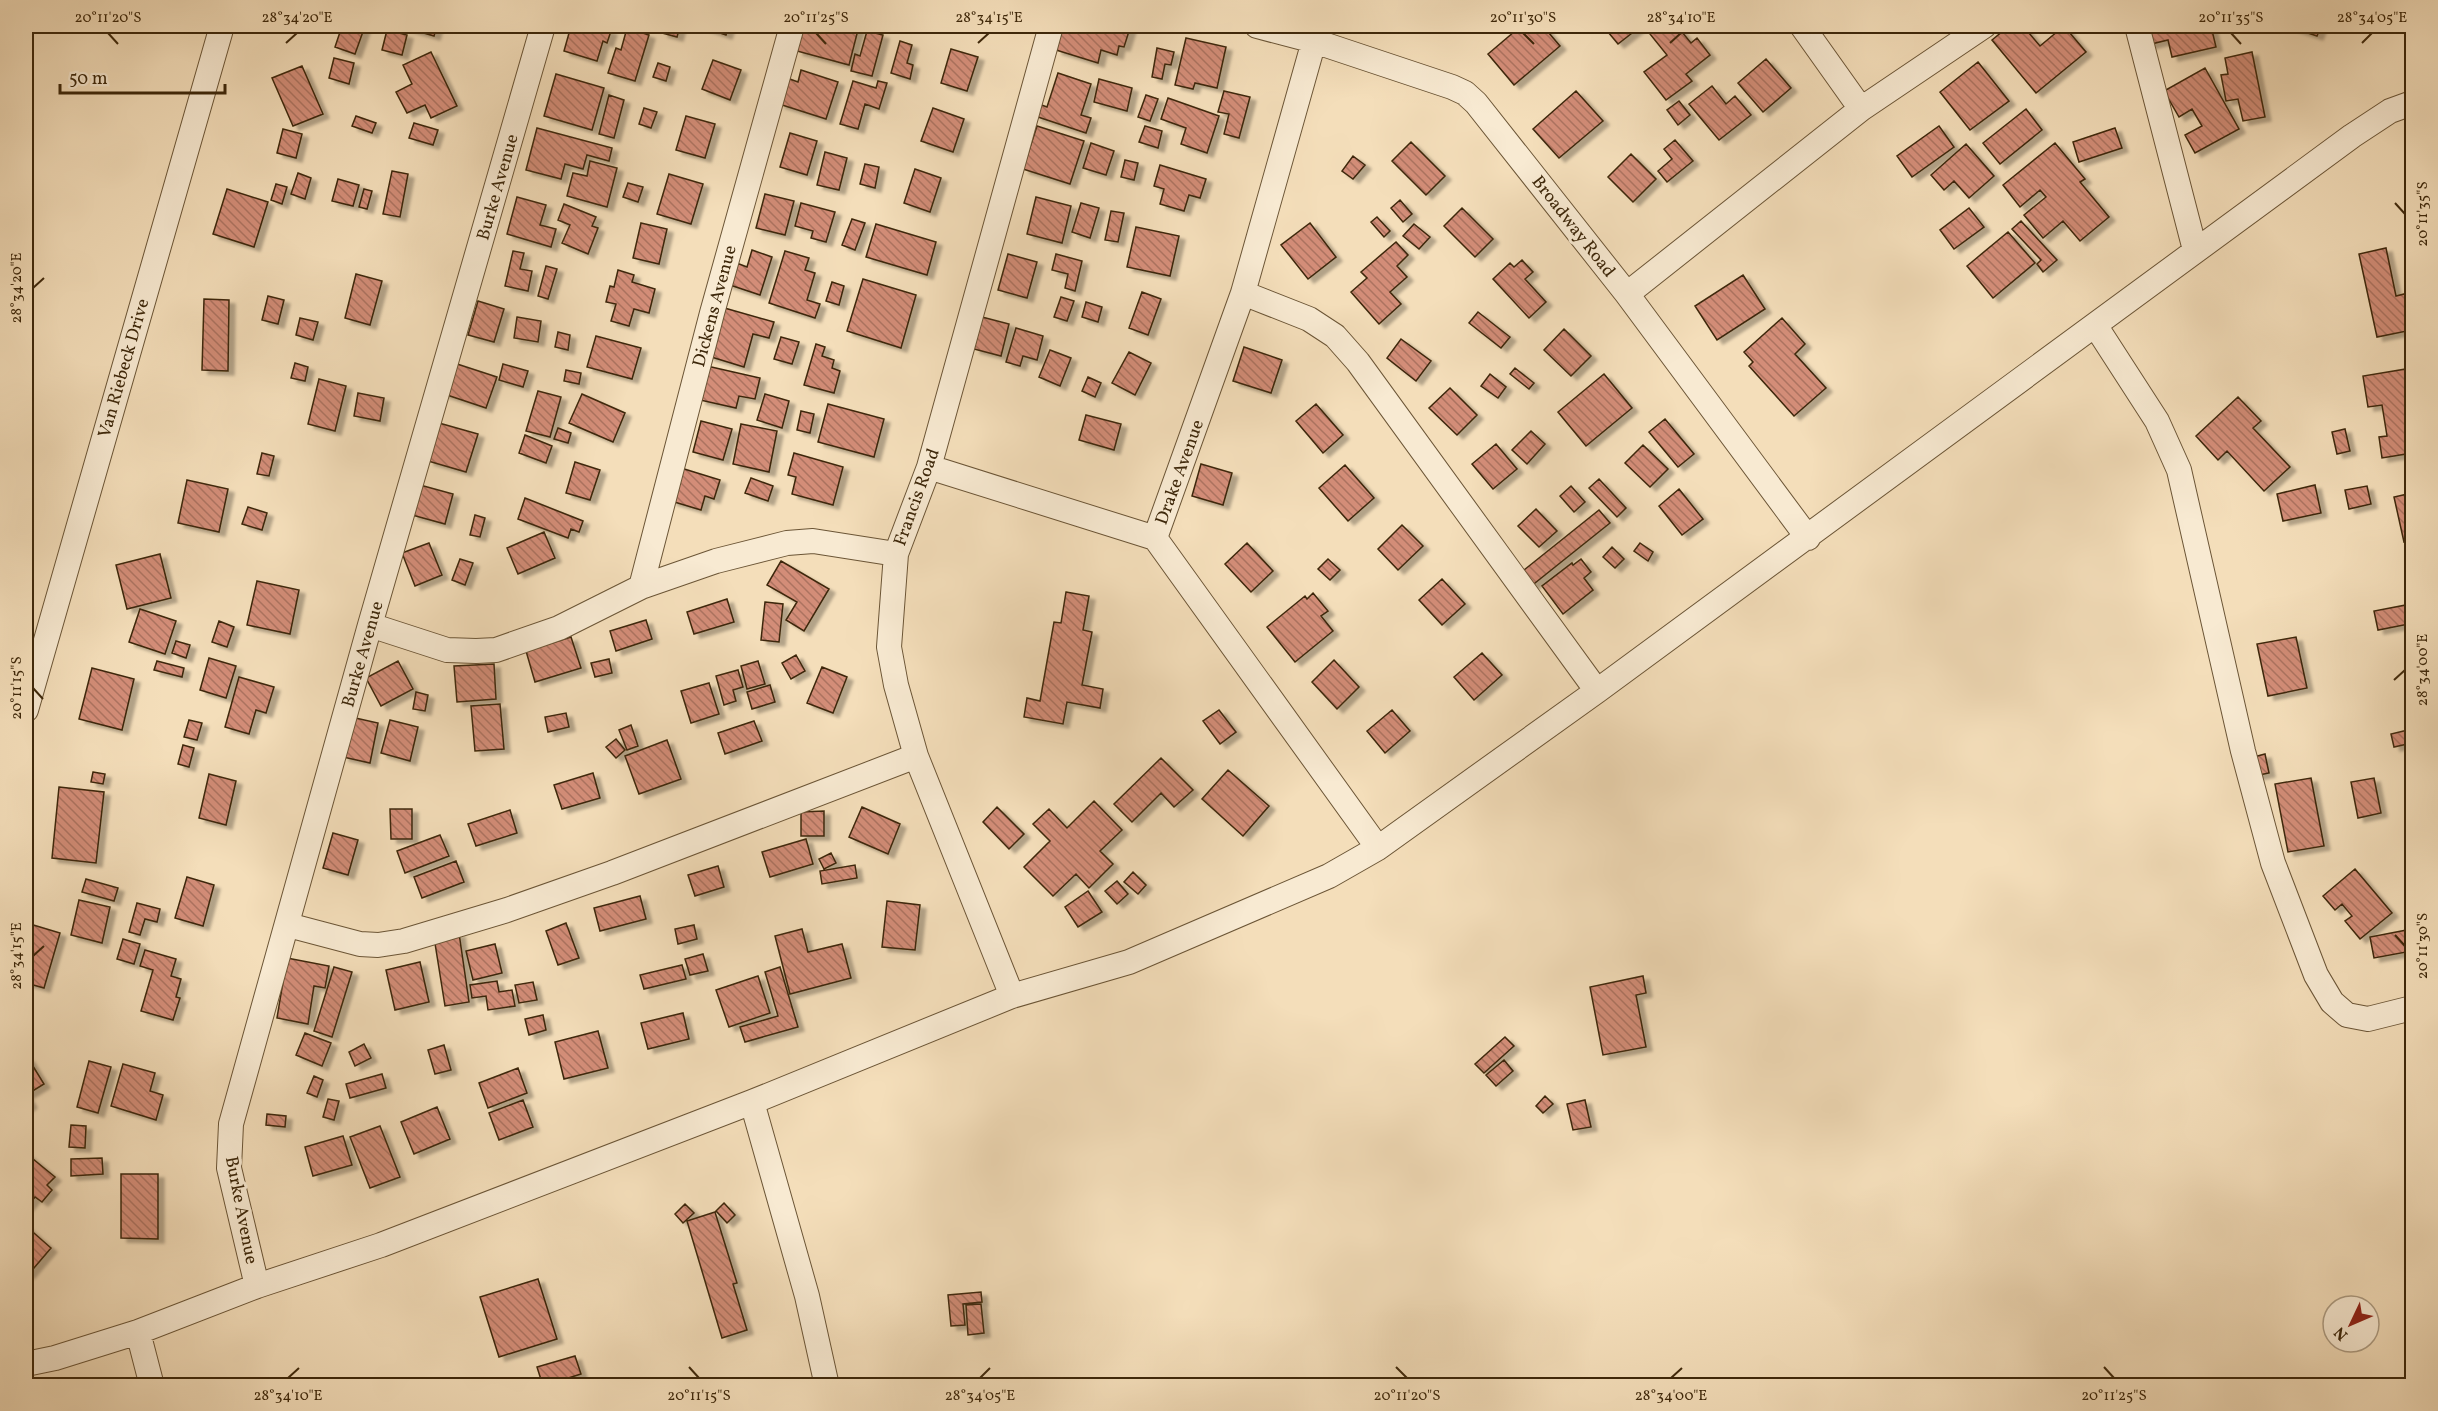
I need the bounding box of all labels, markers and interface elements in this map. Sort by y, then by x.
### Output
text: 20°11'20"S [75,8,141,29]
text: 28°34'20"E [261,8,333,29]
text: 20°11'25"S [783,8,849,29]
text: 28°34'15"E [955,8,1023,29]
text: 20°11'30"S [1490,8,1556,29]
text: 28°34'10"E [1646,8,1716,29]
text: 20°11'35"S [2198,8,2264,29]
text: 28°34'05"E [2337,8,2407,29]
scale bar [60,57,225,95]
text: 50 m [69,67,108,92]
street label: Burke Avenue [471,131,526,243]
street label: Broadway Road [1525,171,1621,283]
text: 20°11'35"S [2413,181,2434,247]
street label: Dickens Avenue [687,243,744,370]
text: 28°34'20"E [7,252,28,324]
street label: Van Riebeck Drive [93,296,156,441]
street label: Drake Avenue [1150,416,1211,529]
street label: Francis Road [888,445,947,550]
street label: Burke Avenue [336,598,391,710]
text: 28°34'00"E [2413,634,2434,706]
text: 20°11'15"S [7,656,28,720]
text: 20°11'30"S [2413,913,2434,979]
text: 28°34'15"E [7,922,28,990]
street label: Burke Avenue [218,1154,263,1266]
north arrow [2321,1294,2381,1354]
text: N [2329,1321,2354,1345]
text: 28°34'10"E [253,1386,323,1407]
text: 20°11'15"S [667,1386,731,1407]
text: 28°34'05"E [945,1386,1015,1407]
text: 20°11'20"S [1374,1386,1440,1407]
text: 28°34'00"E [1635,1386,1707,1407]
text: 20°11'25"S [2081,1386,2147,1407]

